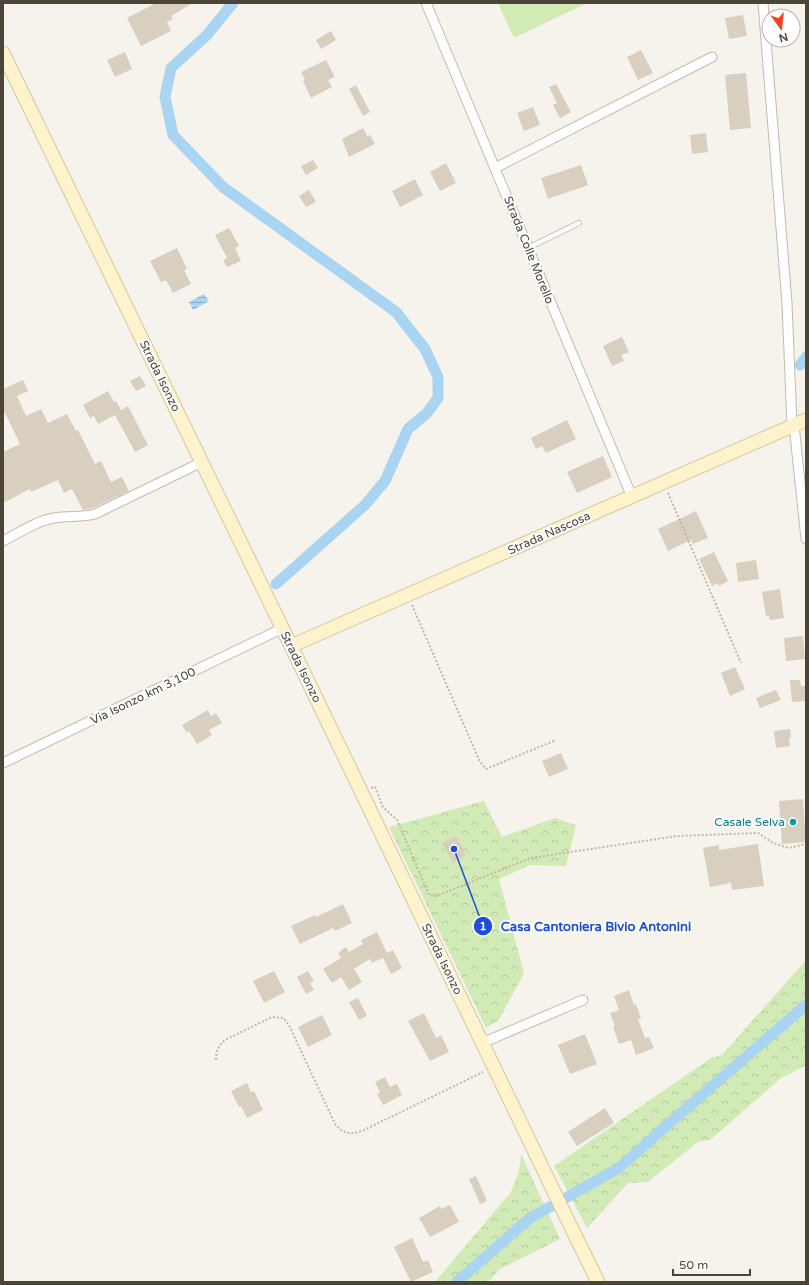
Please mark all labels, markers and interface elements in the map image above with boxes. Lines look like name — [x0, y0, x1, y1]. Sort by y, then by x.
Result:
north arrow — [761, 8, 801, 48]
text: N — [778, 30, 789, 45]
street label: Strada Colle Morello — [501, 194, 557, 306]
street label: Strada Isonzo — [137, 338, 183, 414]
street label: Strada Nascosa — [506, 509, 592, 557]
street label: Strada Isonzo — [278, 629, 324, 705]
street label: Via Isonzo km 3,100 — [88, 664, 198, 728]
place label: Casale Selva — [714, 815, 785, 829]
marker: Casale Selva — [788, 817, 798, 827]
callout: Casa Cantoniera Bivio Antonini — [473, 914, 699, 939]
text: 1 — [479, 919, 487, 933]
text: Casa Cantoniera Bivio Antonini — [501, 919, 691, 935]
street label: Strada Isonzo — [419, 921, 465, 997]
scale bar — [673, 1251, 750, 1277]
text: 50 m — [679, 1258, 708, 1272]

